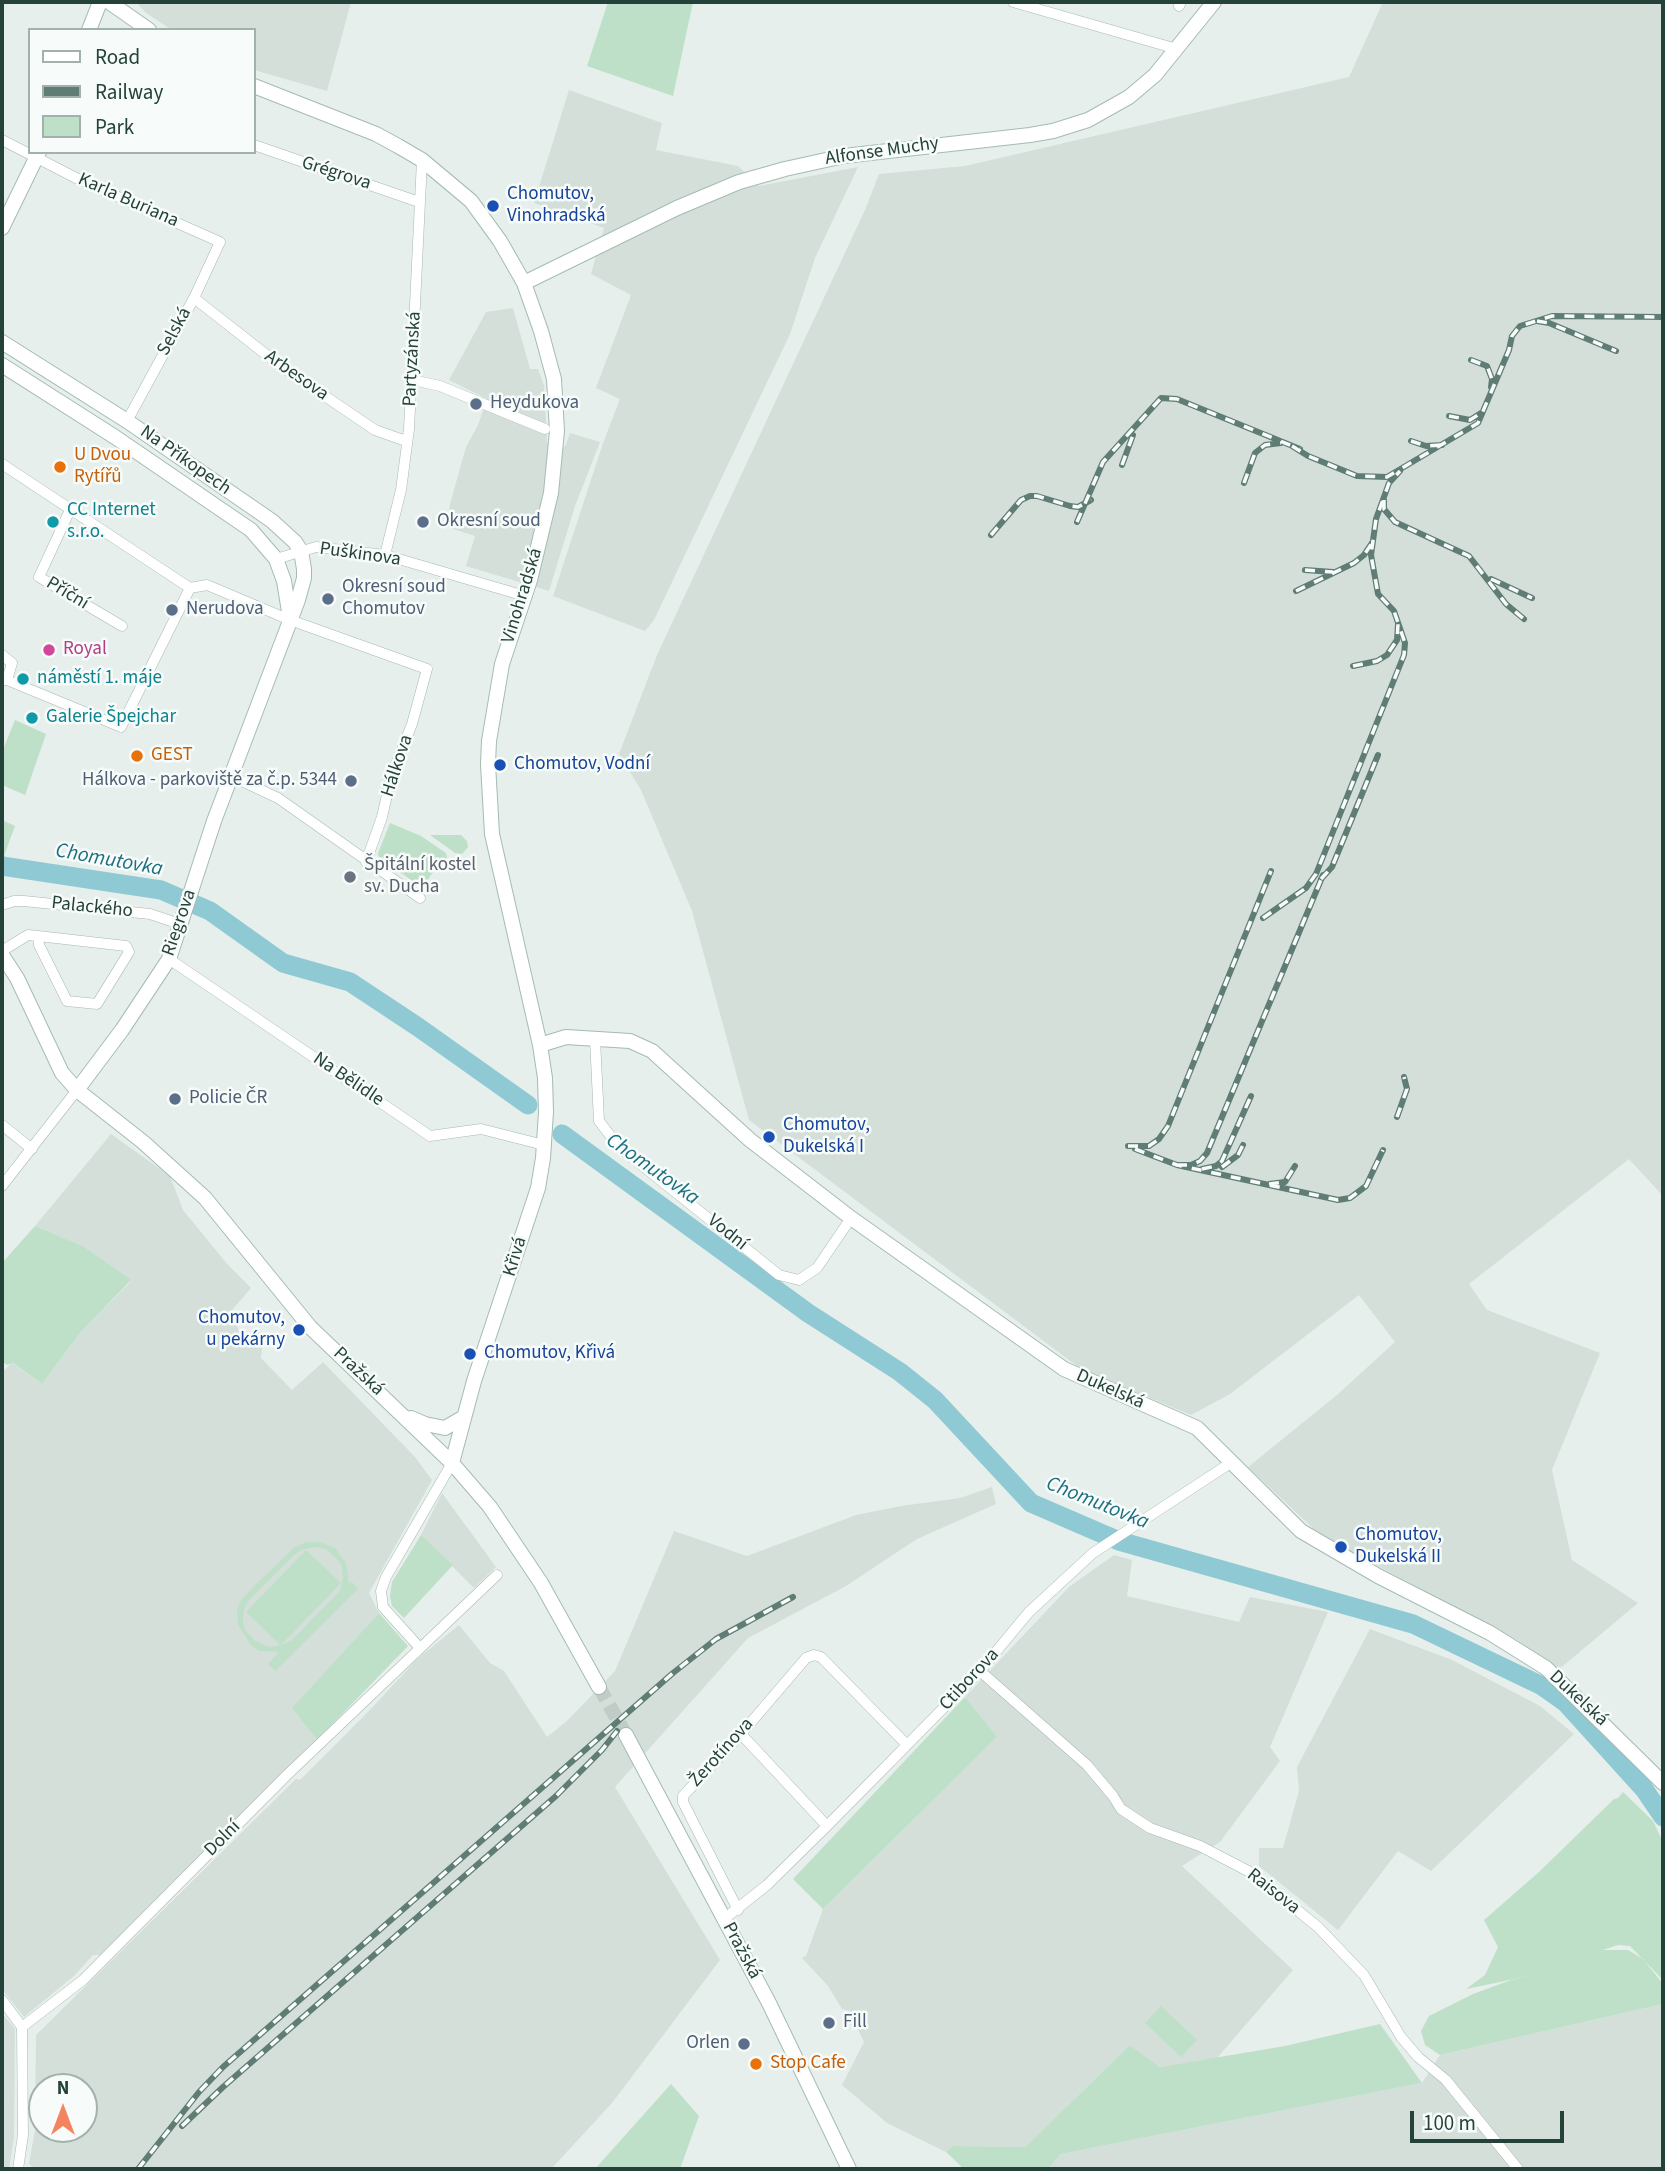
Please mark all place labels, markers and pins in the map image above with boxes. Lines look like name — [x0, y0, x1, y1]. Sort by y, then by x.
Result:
place label: Chomutov, Vinohradská — [507, 184, 606, 228]
marker: Chomutov, Vinohradská — [485, 198, 501, 214]
place label: Heydukova — [490, 393, 579, 415]
marker: Heydukova — [468, 396, 484, 412]
place label: U Dvou Rytířů — [74, 445, 131, 489]
marker: U Dvou Rytířů — [52, 459, 68, 475]
place label: CC Internet s.r.o. — [67, 500, 156, 544]
place label: Okresní soud — [437, 511, 541, 533]
marker: CC Internet s.r.o. — [45, 514, 61, 530]
marker: Okresní soud — [415, 514, 431, 530]
place label: Okresní soud Chomutov — [342, 577, 446, 621]
marker: Okresní soud Chomutov — [320, 591, 336, 607]
place label: Nerudova — [186, 599, 263, 621]
marker: Nerudova — [164, 602, 180, 618]
place label: Royal — [63, 639, 107, 661]
marker: Royal — [41, 642, 57, 658]
place label: náměstí 1. máje — [37, 668, 162, 690]
marker: náměstí 1. máje — [15, 671, 31, 687]
place label: Galerie Špejchar — [46, 707, 176, 729]
marker: Galerie Špejchar — [24, 710, 40, 726]
place label: GEST — [151, 745, 193, 767]
marker: GEST — [129, 748, 145, 764]
place label: Chomutov, Vodní — [514, 754, 650, 776]
marker: Chomutov, Vodní — [492, 757, 508, 773]
place label: Hálkova - parkoviště za č.p. 5344 — [82, 770, 337, 792]
marker: Hálkova - parkoviště za č.p. 5344 — [343, 773, 359, 789]
place label: Špitální kostel sv. Ducha — [364, 855, 476, 899]
marker: Špitální kostel sv. Ducha — [342, 869, 358, 885]
place label: Policie ČR — [189, 1088, 267, 1110]
marker: Policie ČR — [167, 1091, 183, 1107]
place label: Chomutov, Dukelská I — [783, 1115, 870, 1159]
marker: Chomutov, Dukelská I — [761, 1129, 777, 1145]
place label: Chomutov, u pekárny — [198, 1308, 285, 1352]
marker: Chomutov, u pekárny — [291, 1322, 307, 1338]
place label: Chomutov, Křivá — [484, 1343, 615, 1365]
marker: Chomutov, Křivá — [462, 1346, 478, 1362]
place label: Chomutov, Dukelská II — [1355, 1525, 1442, 1569]
marker: Chomutov, Dukelská II — [1333, 1539, 1349, 1555]
place label: Fill — [843, 2012, 867, 2034]
marker: Fill — [821, 2015, 837, 2031]
place label: Orlen — [686, 2033, 730, 2055]
marker: Orlen — [736, 2036, 752, 2052]
place label: Stop Cafe — [770, 2053, 846, 2075]
marker: Stop Cafe — [748, 2056, 764, 2072]

